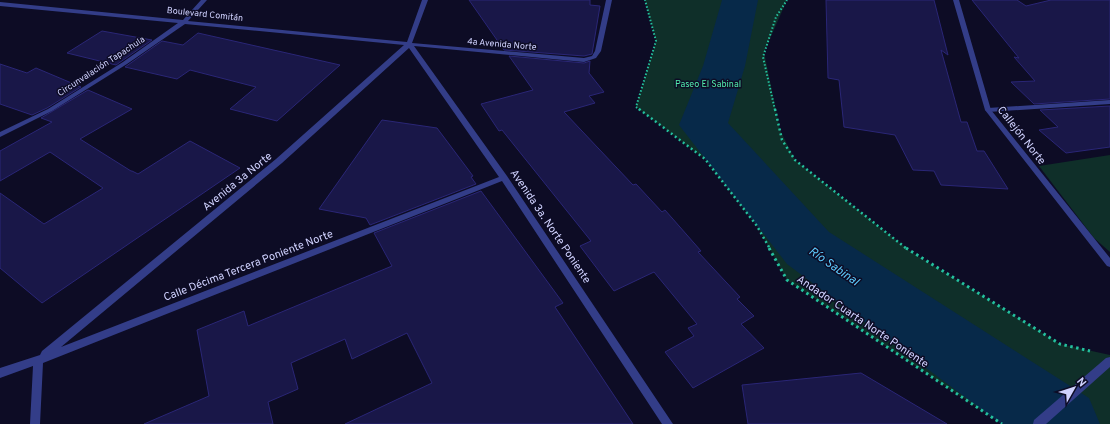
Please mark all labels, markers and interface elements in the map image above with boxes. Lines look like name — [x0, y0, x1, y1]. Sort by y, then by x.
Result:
street label: Boulevard Comitán — [166, 5, 244, 24]
street label: Circunvalación Tapachula — [55, 34, 147, 99]
street label: 4a Avenida Norte — [467, 36, 537, 53]
park label: Paseo El Sabinal — [675, 79, 741, 90]
street label: Callejón Norte — [994, 103, 1049, 168]
street label: Avenida 3a Norte — [200, 149, 275, 214]
street label: Avenida 3a. Norte Poniente — [507, 167, 594, 286]
street label: Calle Décima Tercera Poniente Norte — [162, 227, 335, 305]
water label: Río Sabinal — [805, 244, 863, 291]
street label: Andador Cuarta Norte Poniente — [794, 272, 931, 371]
north arrow — [1054, 368, 1094, 408]
text: N — [1073, 375, 1089, 390]

